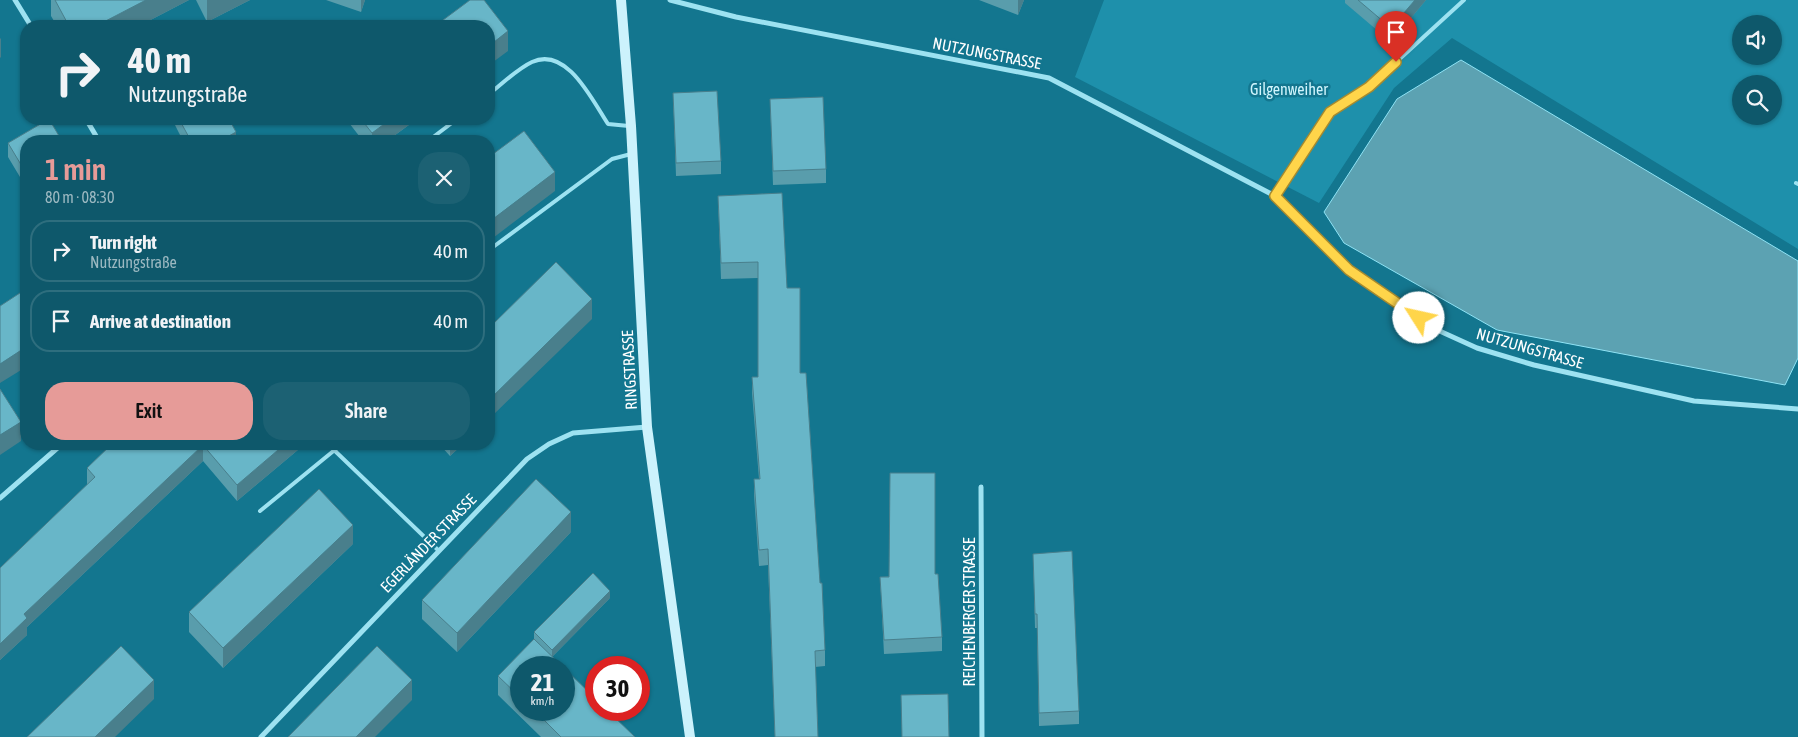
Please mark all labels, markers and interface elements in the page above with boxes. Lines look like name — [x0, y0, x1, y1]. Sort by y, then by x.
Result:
pin — [1375, 11, 1417, 62]
map controls — [1732, 15, 1782, 125]
button: sound — [1732, 15, 1782, 65]
icon: arrive — [1382, 18, 1410, 46]
street label: NUTZUNGSTRASSE — [931, 34, 1043, 72]
icon: right — [45, 40, 110, 105]
text: 40 m — [128, 40, 191, 80]
button: search — [1732, 75, 1782, 125]
park label: Gilgenweiher — [1250, 80, 1328, 99]
text: Nutzungstraße — [128, 81, 247, 107]
text: 1 min — [45, 152, 106, 186]
button: close — [418, 152, 470, 204]
text: 80 m · 08:30 — [45, 188, 115, 206]
text: Turn right — [90, 231, 157, 253]
icon: right — [47, 237, 75, 265]
text: 40 m — [434, 240, 468, 262]
text: Nutzungstraße — [90, 253, 177, 271]
position arrow — [1392, 291, 1444, 343]
icon: arrive — [47, 307, 75, 335]
text: Arrive at destination — [90, 310, 231, 332]
text: 40 m — [434, 310, 468, 332]
street label: NUTZUNGSTRASSE — [1474, 324, 1586, 372]
street label: RINGSTRASSE — [618, 329, 640, 410]
button: Exit — [45, 382, 253, 440]
button: Share — [263, 382, 470, 440]
street label: EGERLÄNDER STRASSE — [377, 490, 480, 596]
street label: REICHENBERGER STRASSE — [960, 537, 978, 687]
speed limit sign: 30 — [585, 656, 650, 721]
text: 21 — [531, 668, 554, 696]
text: km/h — [531, 694, 554, 708]

